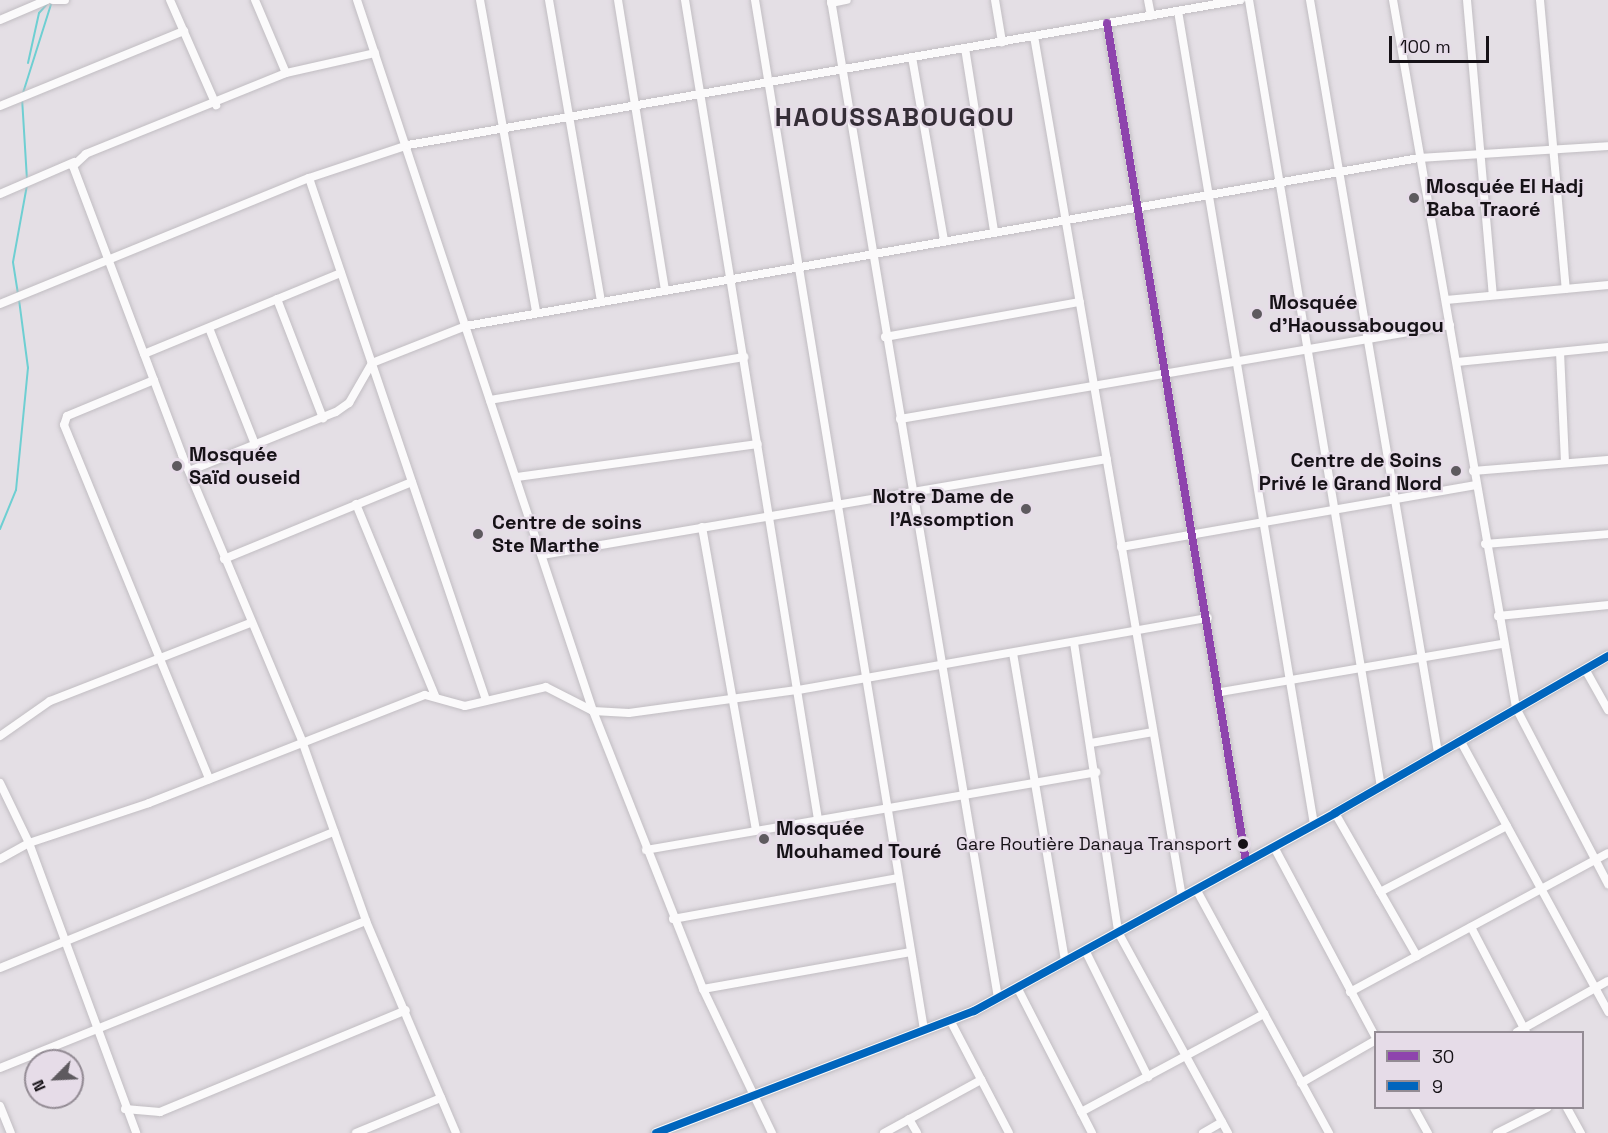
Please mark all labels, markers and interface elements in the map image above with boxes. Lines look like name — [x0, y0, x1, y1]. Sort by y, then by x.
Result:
scale bar — [1392, 24, 1492, 62]
text: 100 m — [1400, 35, 1451, 58]
district label: HAOUSSABOUGOU — [775, 102, 1015, 134]
place label: Mosquée El Hadj Baba Traoré — [1426, 174, 1584, 221]
marker: Mosquée El Hadj Baba Traoré — [1407, 191, 1421, 205]
place label: Mosquée d'Haoussabougou — [1269, 290, 1444, 337]
marker: Mosquée d'Haoussabougou — [1250, 307, 1264, 321]
place label: Mosquée Saïd ouseid — [189, 442, 300, 489]
place label: Centre de Soins Privé le Grand Nord — [1259, 448, 1442, 495]
marker: Mosquée Saïd ouseid — [170, 459, 184, 473]
marker: Centre de Soins Privé le Grand Nord — [1447, 462, 1465, 480]
place label: Notre Dame de l'Assomption — [873, 485, 1014, 532]
marker: Notre Dame de l'Assomption — [1019, 502, 1033, 516]
place label: Centre de soins Ste Marthe — [492, 510, 642, 557]
marker: Centre de soins Ste Marthe — [469, 525, 487, 543]
place label: Mosquée Mouhamed Touré — [776, 816, 942, 863]
marker: Mosquée Mouhamed Touré — [757, 832, 771, 846]
place label: Gare Routière Danaya Transport — [956, 833, 1232, 855]
marker: Gare Routière Danaya Transport — [1237, 838, 1249, 850]
legend — [1374, 1031, 1584, 1109]
text: 30 — [1432, 1045, 1454, 1068]
north arrow — [24, 1049, 84, 1109]
text: 9 — [1432, 1075, 1443, 1098]
text: N — [27, 1077, 51, 1095]

